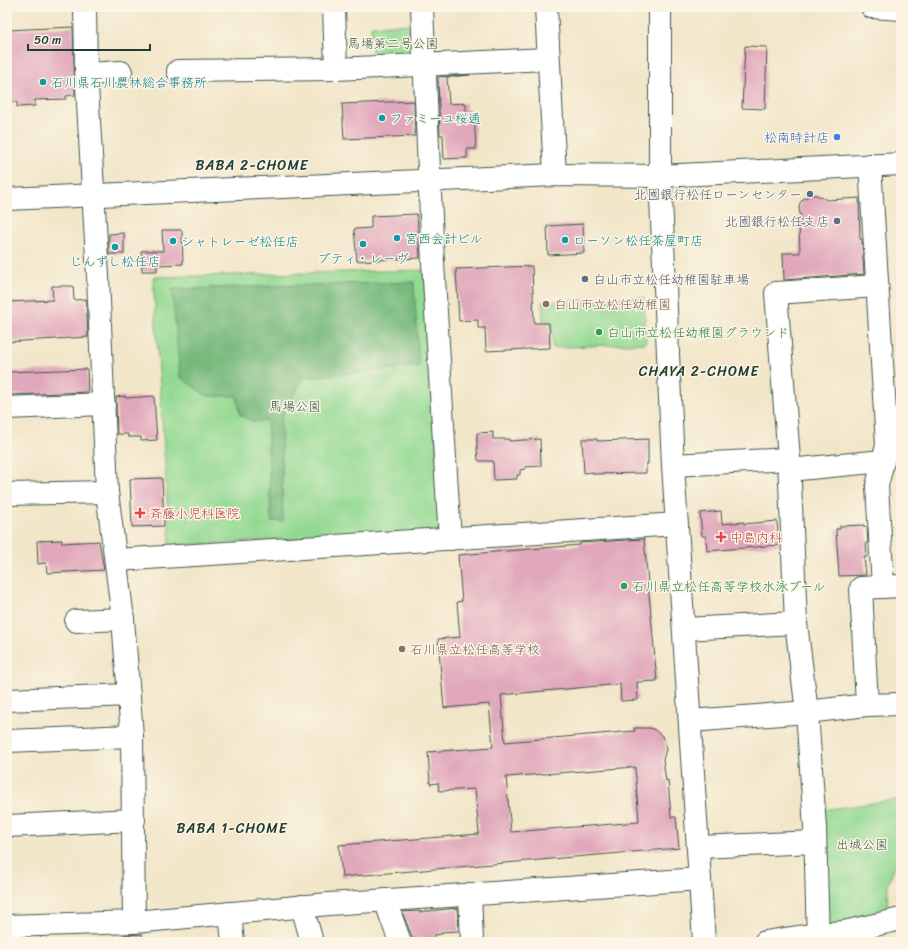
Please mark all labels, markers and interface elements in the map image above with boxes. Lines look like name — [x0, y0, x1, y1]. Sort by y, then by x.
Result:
scale bar — [28, 26, 150, 52]
text: 50 m — [34, 29, 61, 51]
park label: 馬場第二号公園 — [347, 32, 439, 55]
place label: 石川県石川農林総合事務所 — [51, 71, 207, 94]
marker: 石川県石川農林総合事務所 — [38, 77, 48, 87]
place label: ファミーユ桜通 — [390, 107, 481, 130]
marker: ファミーユ桜通 — [377, 113, 387, 123]
place label: 松南時計店 — [764, 126, 829, 149]
marker: 松南時計店 — [832, 132, 842, 142]
district label: BABA 2-CHOME — [195, 153, 309, 178]
place label: 北國銀行松任ローンセンター — [634, 183, 802, 206]
marker: 北國銀行松任ローンセンター — [805, 189, 815, 199]
place label: 北國銀行松任支店 — [725, 210, 829, 233]
marker: 北國銀行松任支店 — [832, 216, 842, 226]
place label: 宮西会計ビル — [405, 227, 483, 250]
place label: ローソン松任茶屋町店 — [573, 229, 703, 252]
place label: シャトレーゼ松任店 — [181, 230, 299, 253]
marker: 宮西会計ビル — [392, 233, 402, 243]
marker: ローソン松任茶屋町店 — [560, 235, 570, 245]
marker: シャトレーゼ松任店 — [168, 236, 178, 246]
marker: プティ・レーヴ — [358, 239, 368, 249]
marker: じんずし松任店 — [110, 242, 120, 252]
place label: プティ・レーヴ — [317, 247, 409, 270]
place label: じんずし松任店 — [70, 250, 160, 273]
place label: 白山市立松任幼稚園駐車場 — [593, 268, 749, 291]
marker: 白山市立松任幼稚園駐車場 — [580, 274, 590, 284]
place label: 白山市立松任幼稚園 — [554, 293, 671, 316]
marker: 白山市立松任幼稚園 — [541, 299, 551, 309]
place label: 白山市立松任幼稚園グラウンド — [607, 321, 789, 344]
marker: 白山市立松任幼稚園グラウンド — [594, 327, 604, 337]
district label: CHAYA 2-CHOME — [639, 359, 759, 384]
park label: 馬場公園 — [269, 395, 321, 418]
place label: 斉藤小児科医院 — [149, 502, 240, 525]
marker: 斉藤小児科医院 — [134, 507, 146, 519]
place label: 中島内科 — [730, 526, 782, 549]
marker: 中島内科 — [715, 531, 727, 543]
place label: 石川県立松任高等学校水泳プール — [632, 575, 825, 598]
marker: 石川県立松任高等学校水泳プール — [619, 581, 629, 591]
place label: 石川県立松任高等学校 — [410, 638, 540, 661]
marker: 石川県立松任高等学校 — [397, 644, 407, 654]
district label: BABA 1-CHOME — [176, 816, 288, 841]
park label: 出城公園 — [836, 833, 888, 856]

